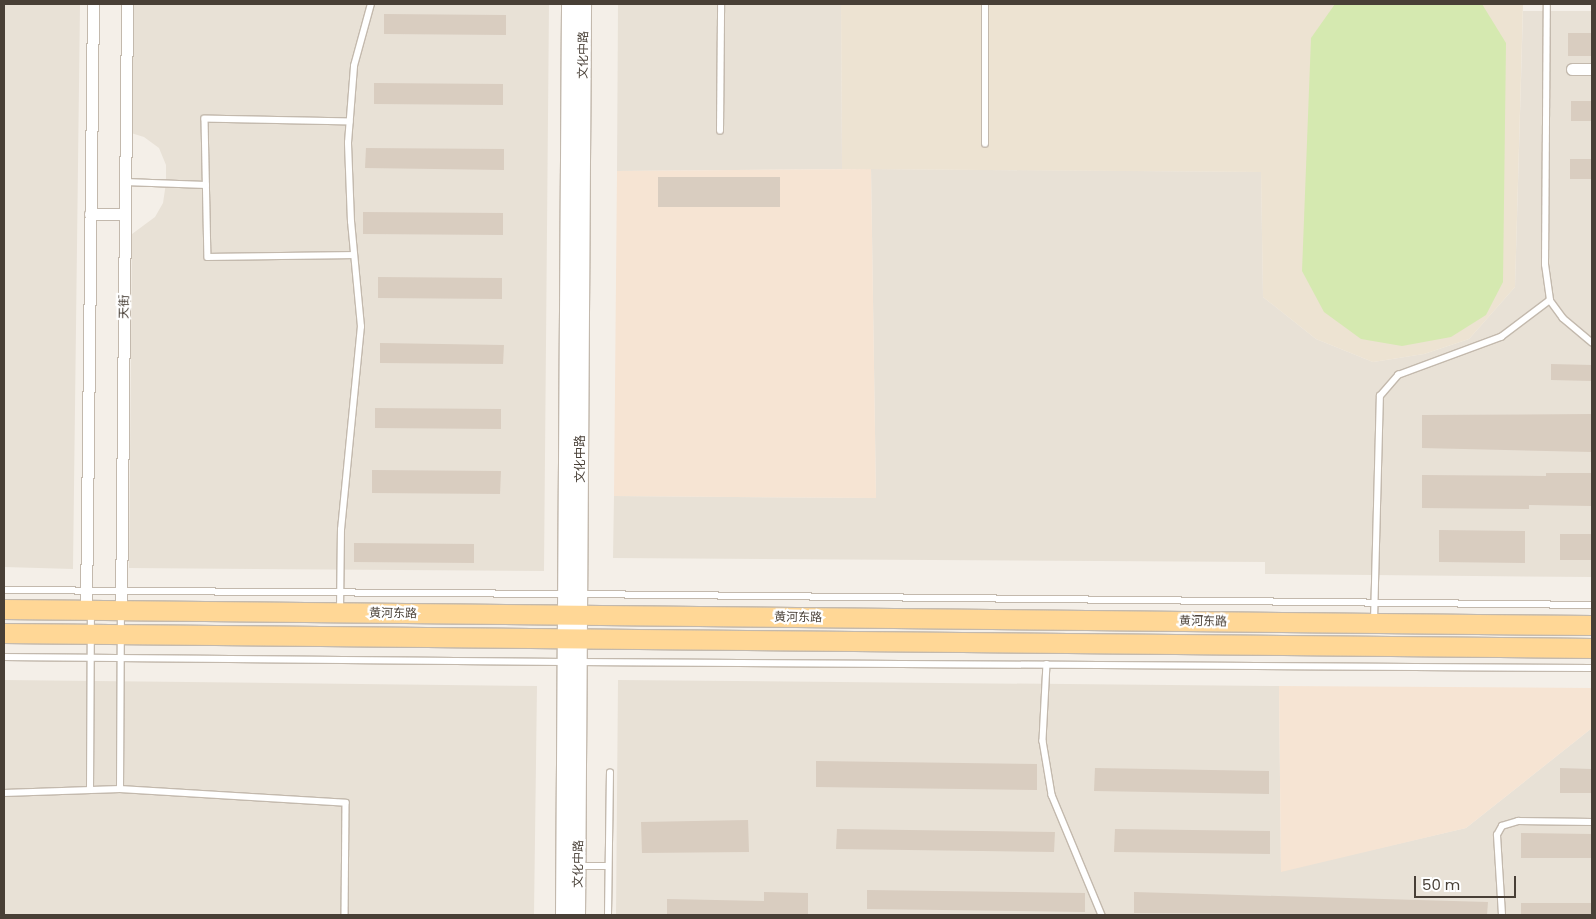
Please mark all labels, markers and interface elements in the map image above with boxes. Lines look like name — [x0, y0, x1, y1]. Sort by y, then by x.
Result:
street label: 文化中路 — [575, 31, 591, 79]
street label: 天街 — [117, 295, 131, 319]
street label: 文化中路 — [573, 435, 587, 483]
street label: 黄河东路 — [369, 605, 417, 621]
street label: 黄河东路 — [774, 609, 822, 625]
street label: 黄河东路 — [1179, 613, 1227, 629]
street label: 文化中路 — [570, 840, 586, 888]
scale bar — [1416, 866, 1518, 898]
text: 50 m — [1422, 874, 1460, 895]

